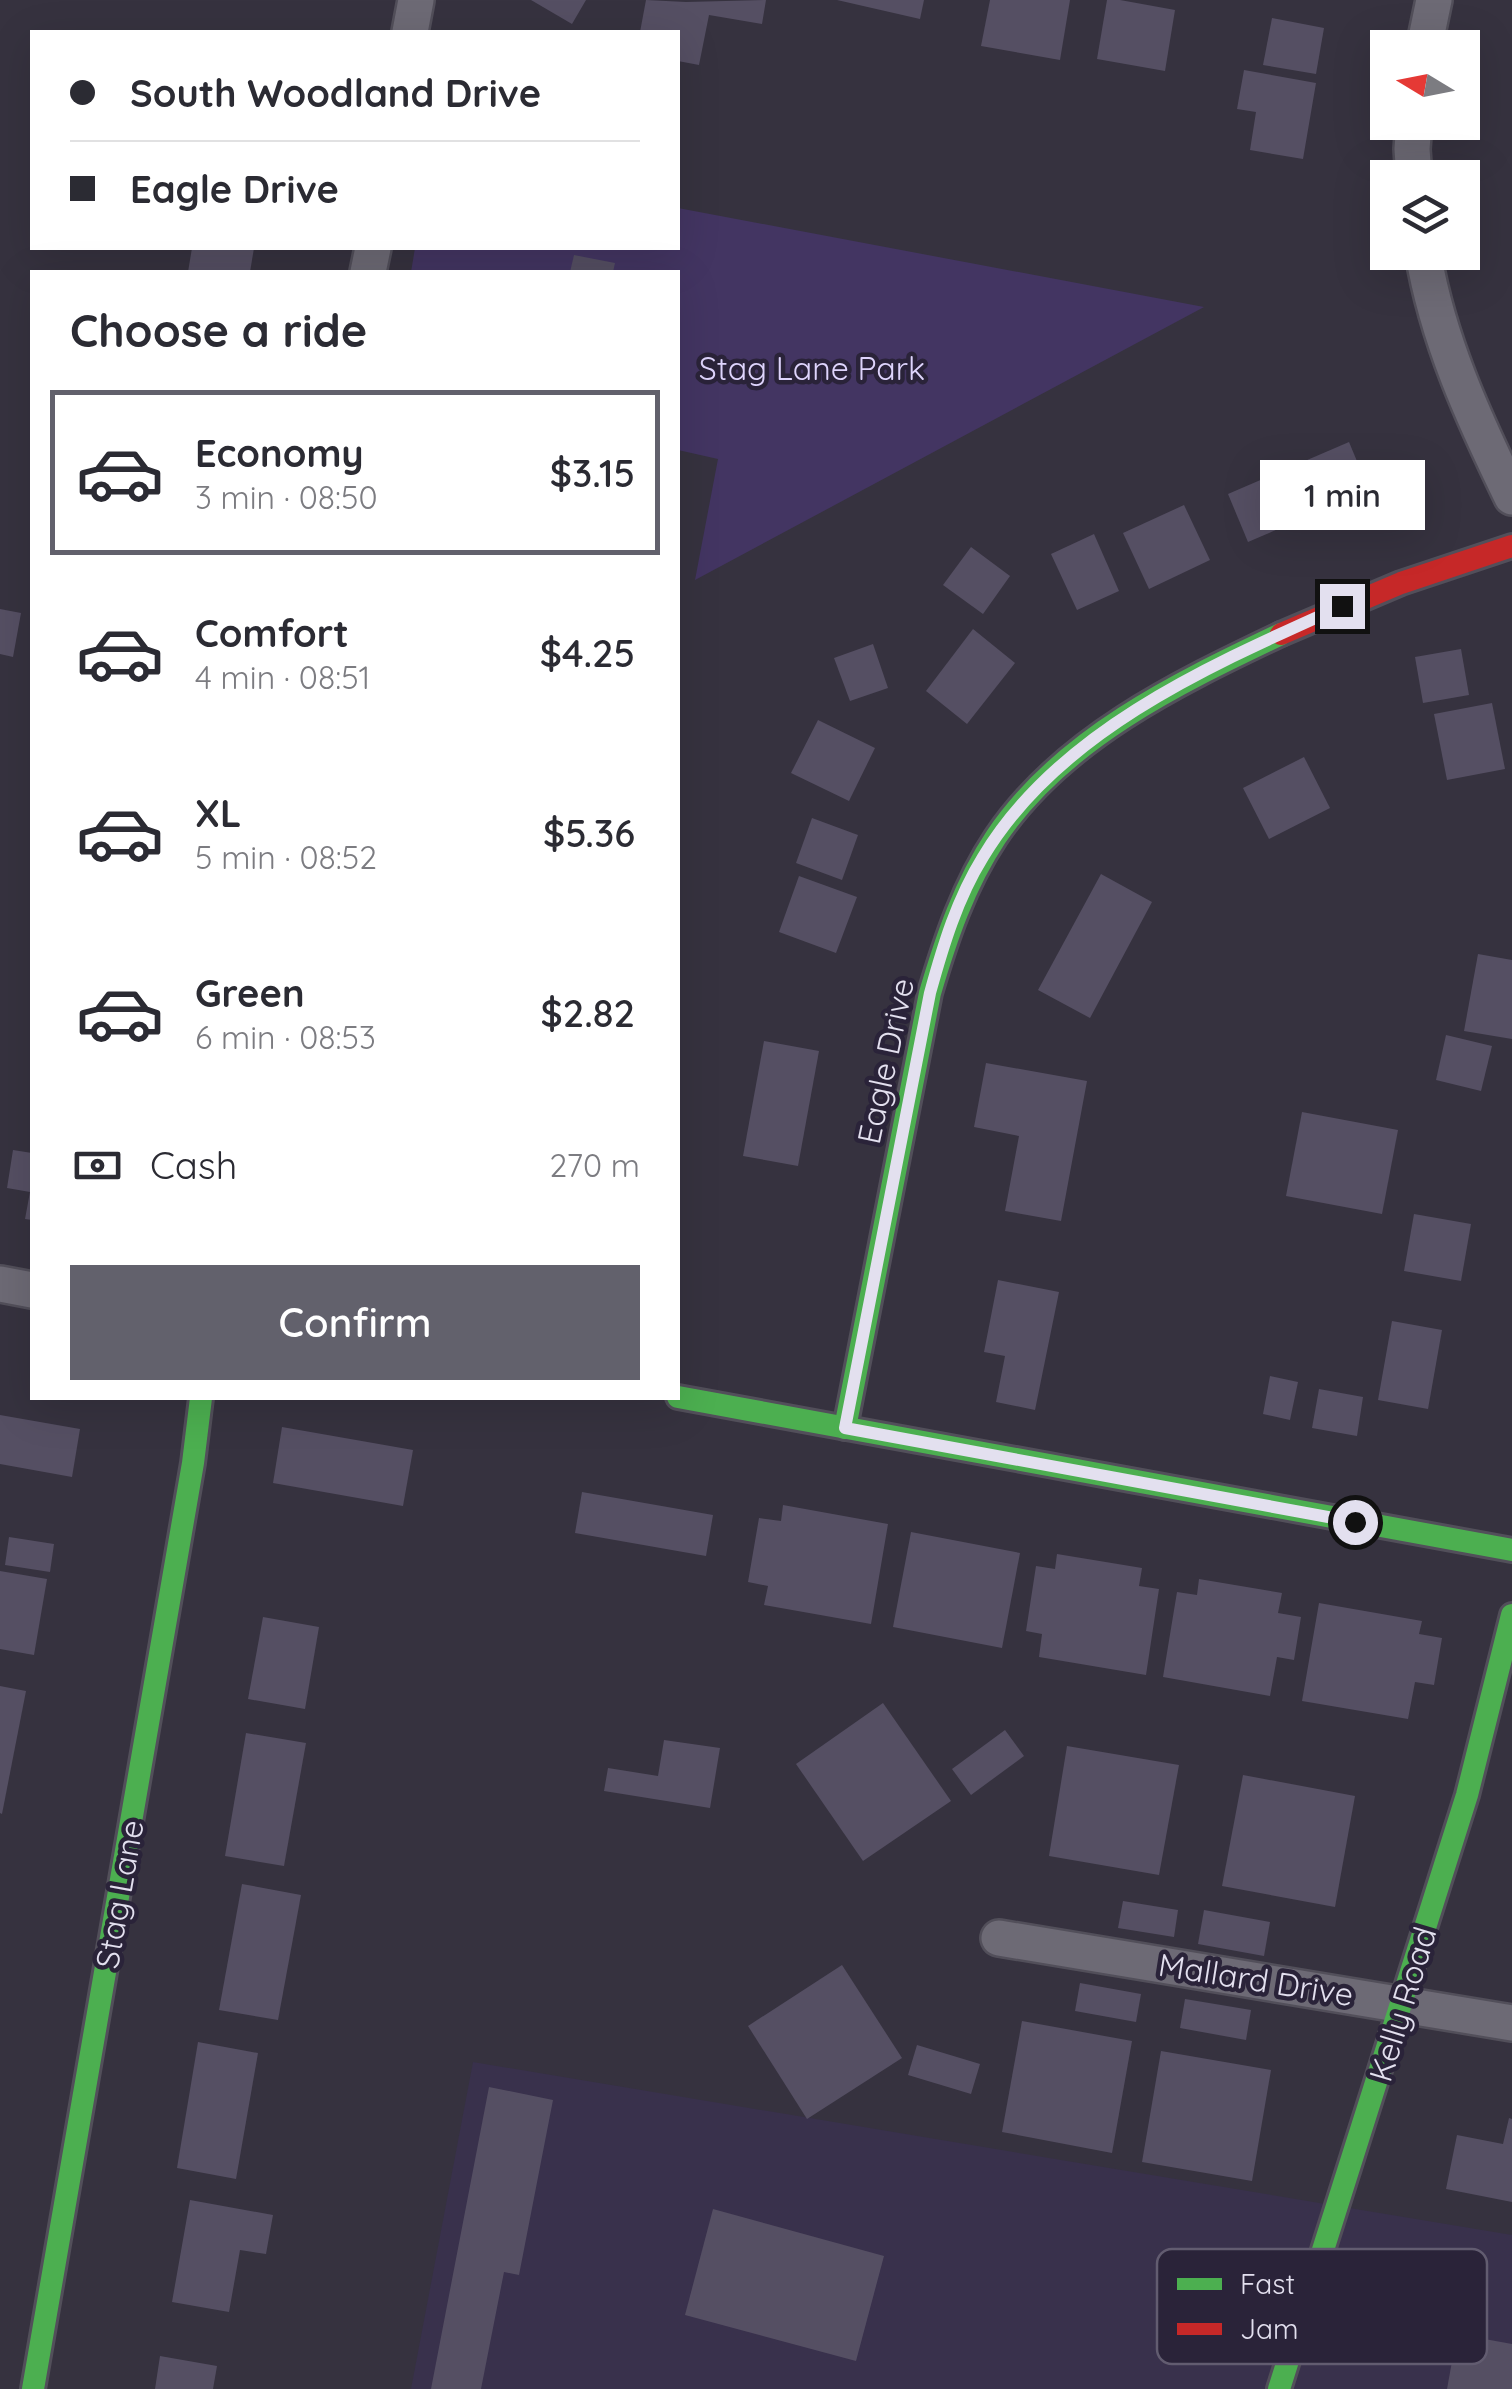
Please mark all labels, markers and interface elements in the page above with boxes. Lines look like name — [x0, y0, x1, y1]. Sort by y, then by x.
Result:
north arrow — [1370, 30, 1480, 140]
map controls — [1370, 30, 1480, 270]
text: South Woodland Drive — [130, 69, 541, 117]
button: layers — [1370, 160, 1480, 270]
text: Eagle Drive — [130, 165, 339, 213]
text: Choose a ride — [70, 302, 367, 358]
park label: Stag Lane Park — [699, 348, 925, 388]
icon: car — [75, 428, 165, 518]
text: Economy — [195, 429, 364, 477]
text: $3.15 — [550, 449, 635, 497]
callout: 1 min — [1260, 461, 1424, 531]
text: 1 min — [1304, 475, 1381, 515]
text: 3 min · 08:50 — [195, 477, 378, 517]
route end — [1320, 584, 1365, 629]
icon: car — [75, 608, 165, 698]
text: Comfort — [195, 609, 349, 657]
text: $4.25 — [540, 629, 635, 677]
text: 4 min · 08:51 — [195, 657, 370, 697]
icon: car — [75, 788, 165, 878]
text: XL — [195, 789, 241, 837]
text: $5.36 — [543, 809, 635, 857]
text: 5 min · 08:52 — [195, 837, 377, 877]
icon: car — [75, 968, 165, 1058]
text: Green — [195, 969, 305, 1017]
street label: Eagle Drive — [848, 974, 922, 1148]
text: $2.82 — [541, 989, 635, 1037]
text: 6 min · 08:53 — [195, 1017, 376, 1057]
icon: cash — [70, 1138, 125, 1193]
text: Cash — [150, 1141, 237, 1189]
text: 270 m — [549, 1145, 640, 1185]
button: Confirm — [70, 1265, 640, 1380]
route start — [1333, 1500, 1378, 1545]
street label: Stag Lane — [86, 1817, 152, 1971]
street label: Kelly Road — [1360, 1922, 1444, 2086]
street label: Mallard Drive — [1156, 1944, 1356, 2014]
legend — [1157, 2249, 1487, 2364]
text: Fast — [1240, 2266, 1295, 2301]
text: Jam — [1240, 2311, 1299, 2346]

